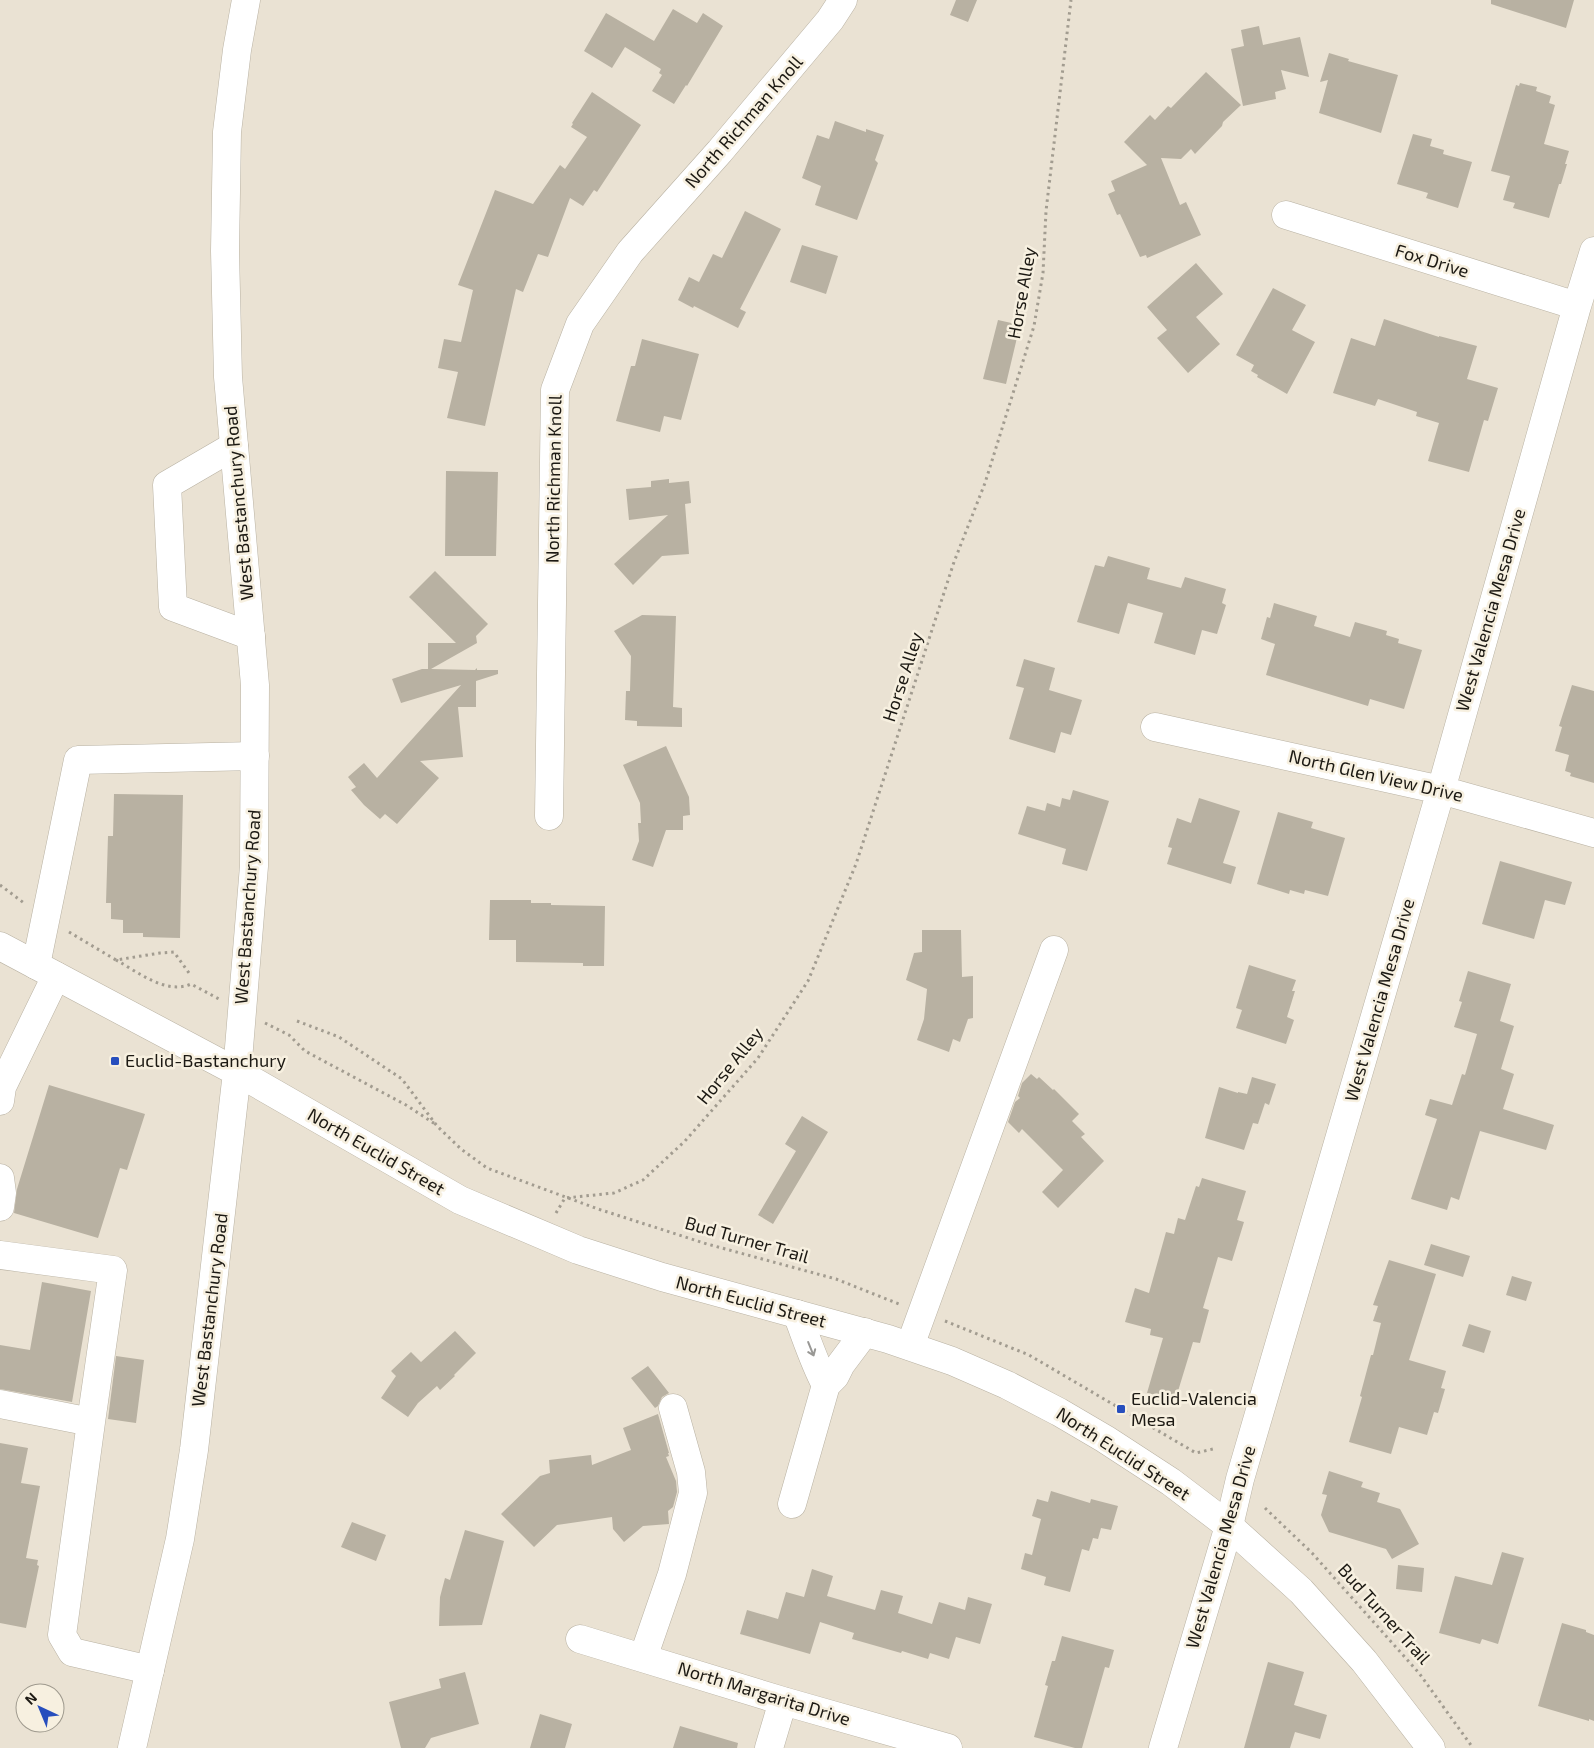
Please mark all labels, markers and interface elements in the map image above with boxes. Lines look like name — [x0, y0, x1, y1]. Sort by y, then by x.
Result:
street label: North Richman Knoll — [680, 50, 807, 192]
street label: Fox Drive — [1393, 238, 1472, 282]
street label: Horse Alley — [1002, 245, 1040, 340]
street label: North Richman Knoll — [541, 394, 565, 563]
street label: West Bastanchury Road — [219, 405, 257, 601]
street label: West Valencia Mesa Drive — [1450, 506, 1530, 714]
street label: Horse Alley — [877, 629, 927, 724]
street label: North Glen View Drive — [1287, 744, 1465, 806]
street label: West Bastanchury Road — [229, 809, 265, 1005]
street label: West Valencia Mesa Drive — [1339, 896, 1419, 1104]
street label: Horse Alley — [691, 1022, 767, 1108]
place label: Euclid-Bastanchury — [125, 1049, 286, 1071]
marker: Euclid-Bastanchury — [109, 1055, 121, 1067]
street label: North Euclid Street — [304, 1103, 449, 1199]
street label: Bud Turner Trail — [683, 1211, 812, 1267]
street label: West Bastanchury Road — [186, 1212, 232, 1408]
street label: North Euclid Street — [674, 1270, 829, 1332]
one-way arrow — [807, 1341, 817, 1356]
place label: Euclid-Valencia Mesa — [1131, 1387, 1257, 1430]
street label: North Euclid Street — [1053, 1402, 1195, 1505]
marker: Euclid-Valencia Mesa — [1115, 1403, 1127, 1415]
street label: West Valencia Mesa Drive — [1180, 1443, 1260, 1651]
street label: Bud Turner Trail — [1334, 1558, 1436, 1669]
street label: North Margarita Drive — [675, 1656, 853, 1730]
north arrow — [15, 1683, 65, 1733]
text: N — [21, 1689, 40, 1708]

